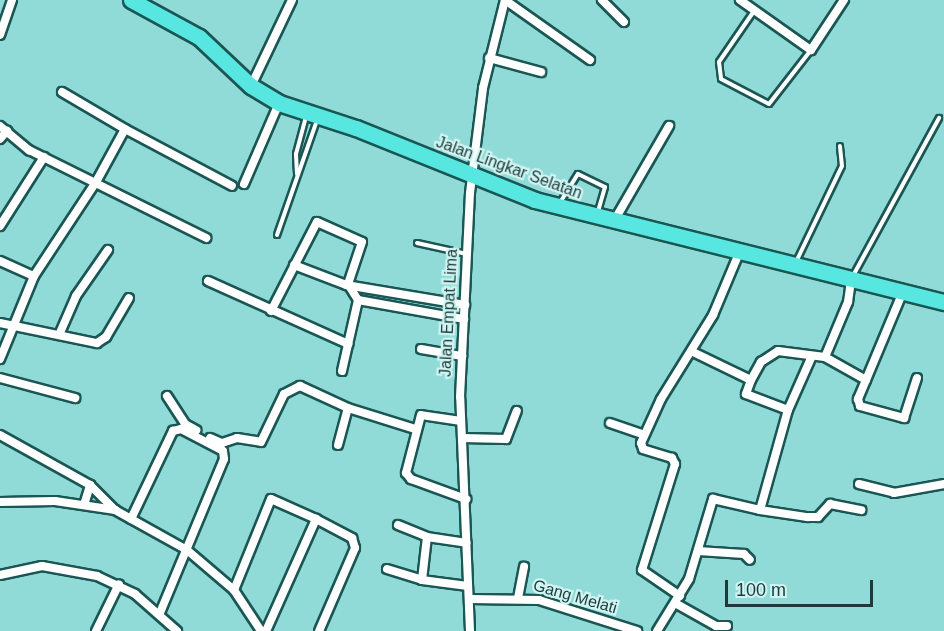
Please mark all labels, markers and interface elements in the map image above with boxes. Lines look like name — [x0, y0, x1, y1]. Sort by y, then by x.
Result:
street label: Jalan Lingkar Selatan — [433, 133, 585, 203]
street label: Jalan Empat Lima — [436, 249, 462, 377]
scale bar — [728, 568, 876, 606]
street label: Gang Melati — [531, 576, 619, 618]
text: 100 m — [736, 580, 786, 600]

